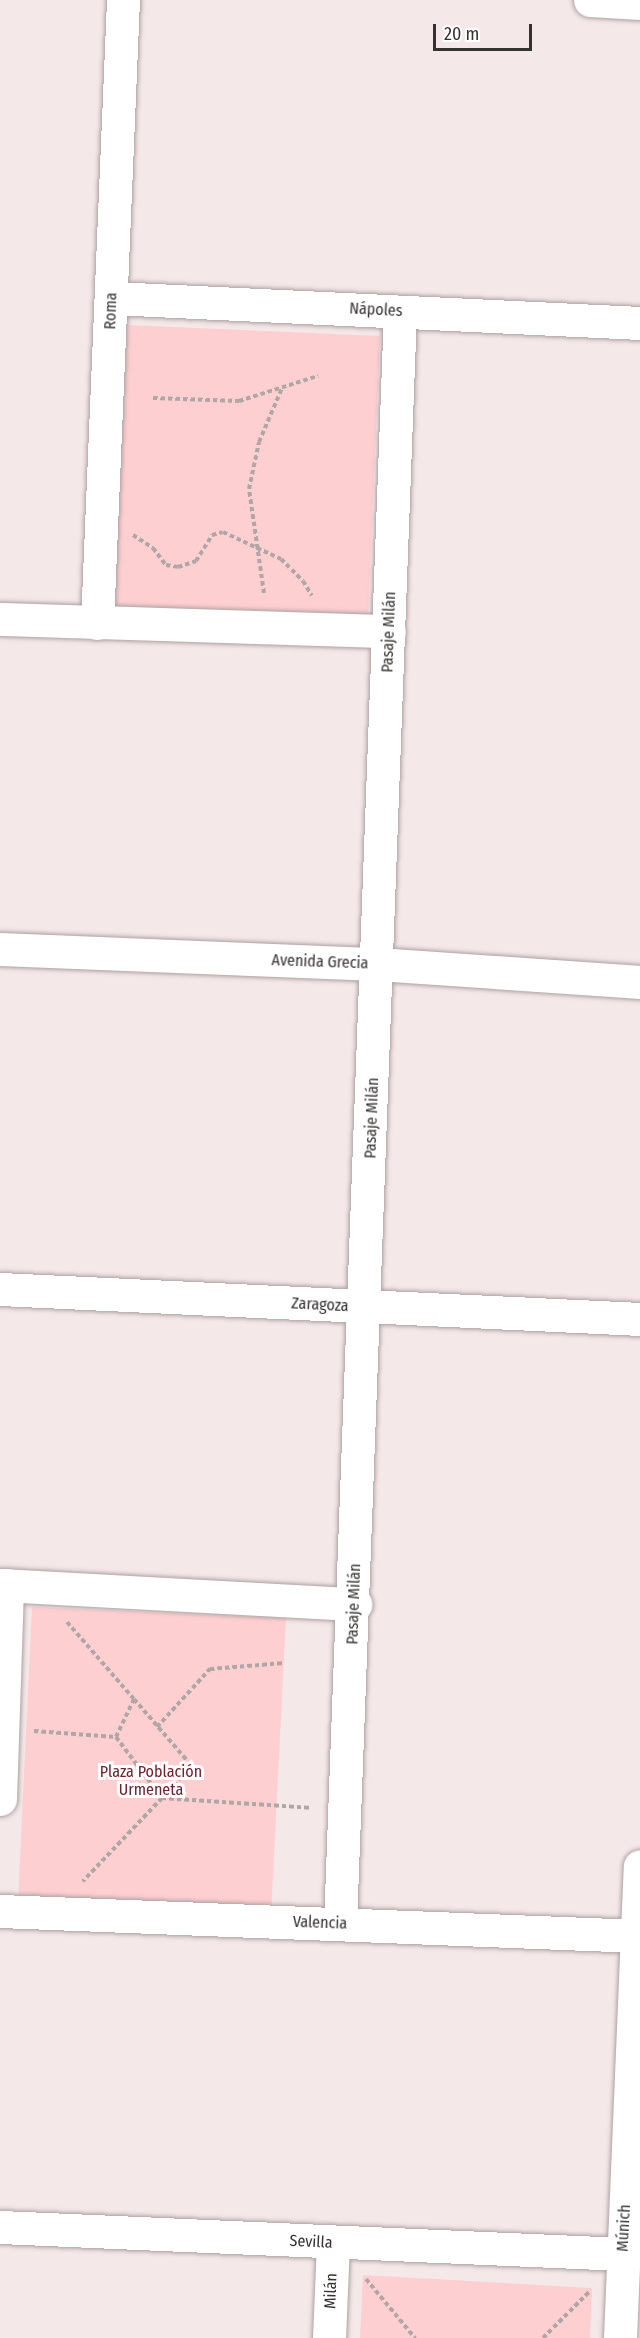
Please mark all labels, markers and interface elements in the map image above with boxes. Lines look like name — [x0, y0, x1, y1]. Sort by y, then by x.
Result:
scale bar — [436, 12, 535, 50]
text: 20 m — [444, 23, 479, 45]
street label: Roma — [101, 292, 121, 330]
street label: Nápoles — [349, 299, 403, 321]
street label: Pasaje Milán — [378, 591, 400, 673]
street label: Avenida Grecia — [271, 951, 369, 973]
street label: Pasaje Milán — [361, 1077, 383, 1159]
street label: Zaragoza — [291, 1294, 349, 1316]
street label: Pasaje Milán — [343, 1563, 365, 1645]
park label: Plaza Población Urmeneta — [100, 1762, 202, 1800]
street label: Valencia — [292, 1912, 348, 1934]
street label: Múnich — [613, 2204, 635, 2252]
street label: Sevilla — [289, 2231, 333, 2253]
street label: Milán — [321, 2273, 341, 2309]

